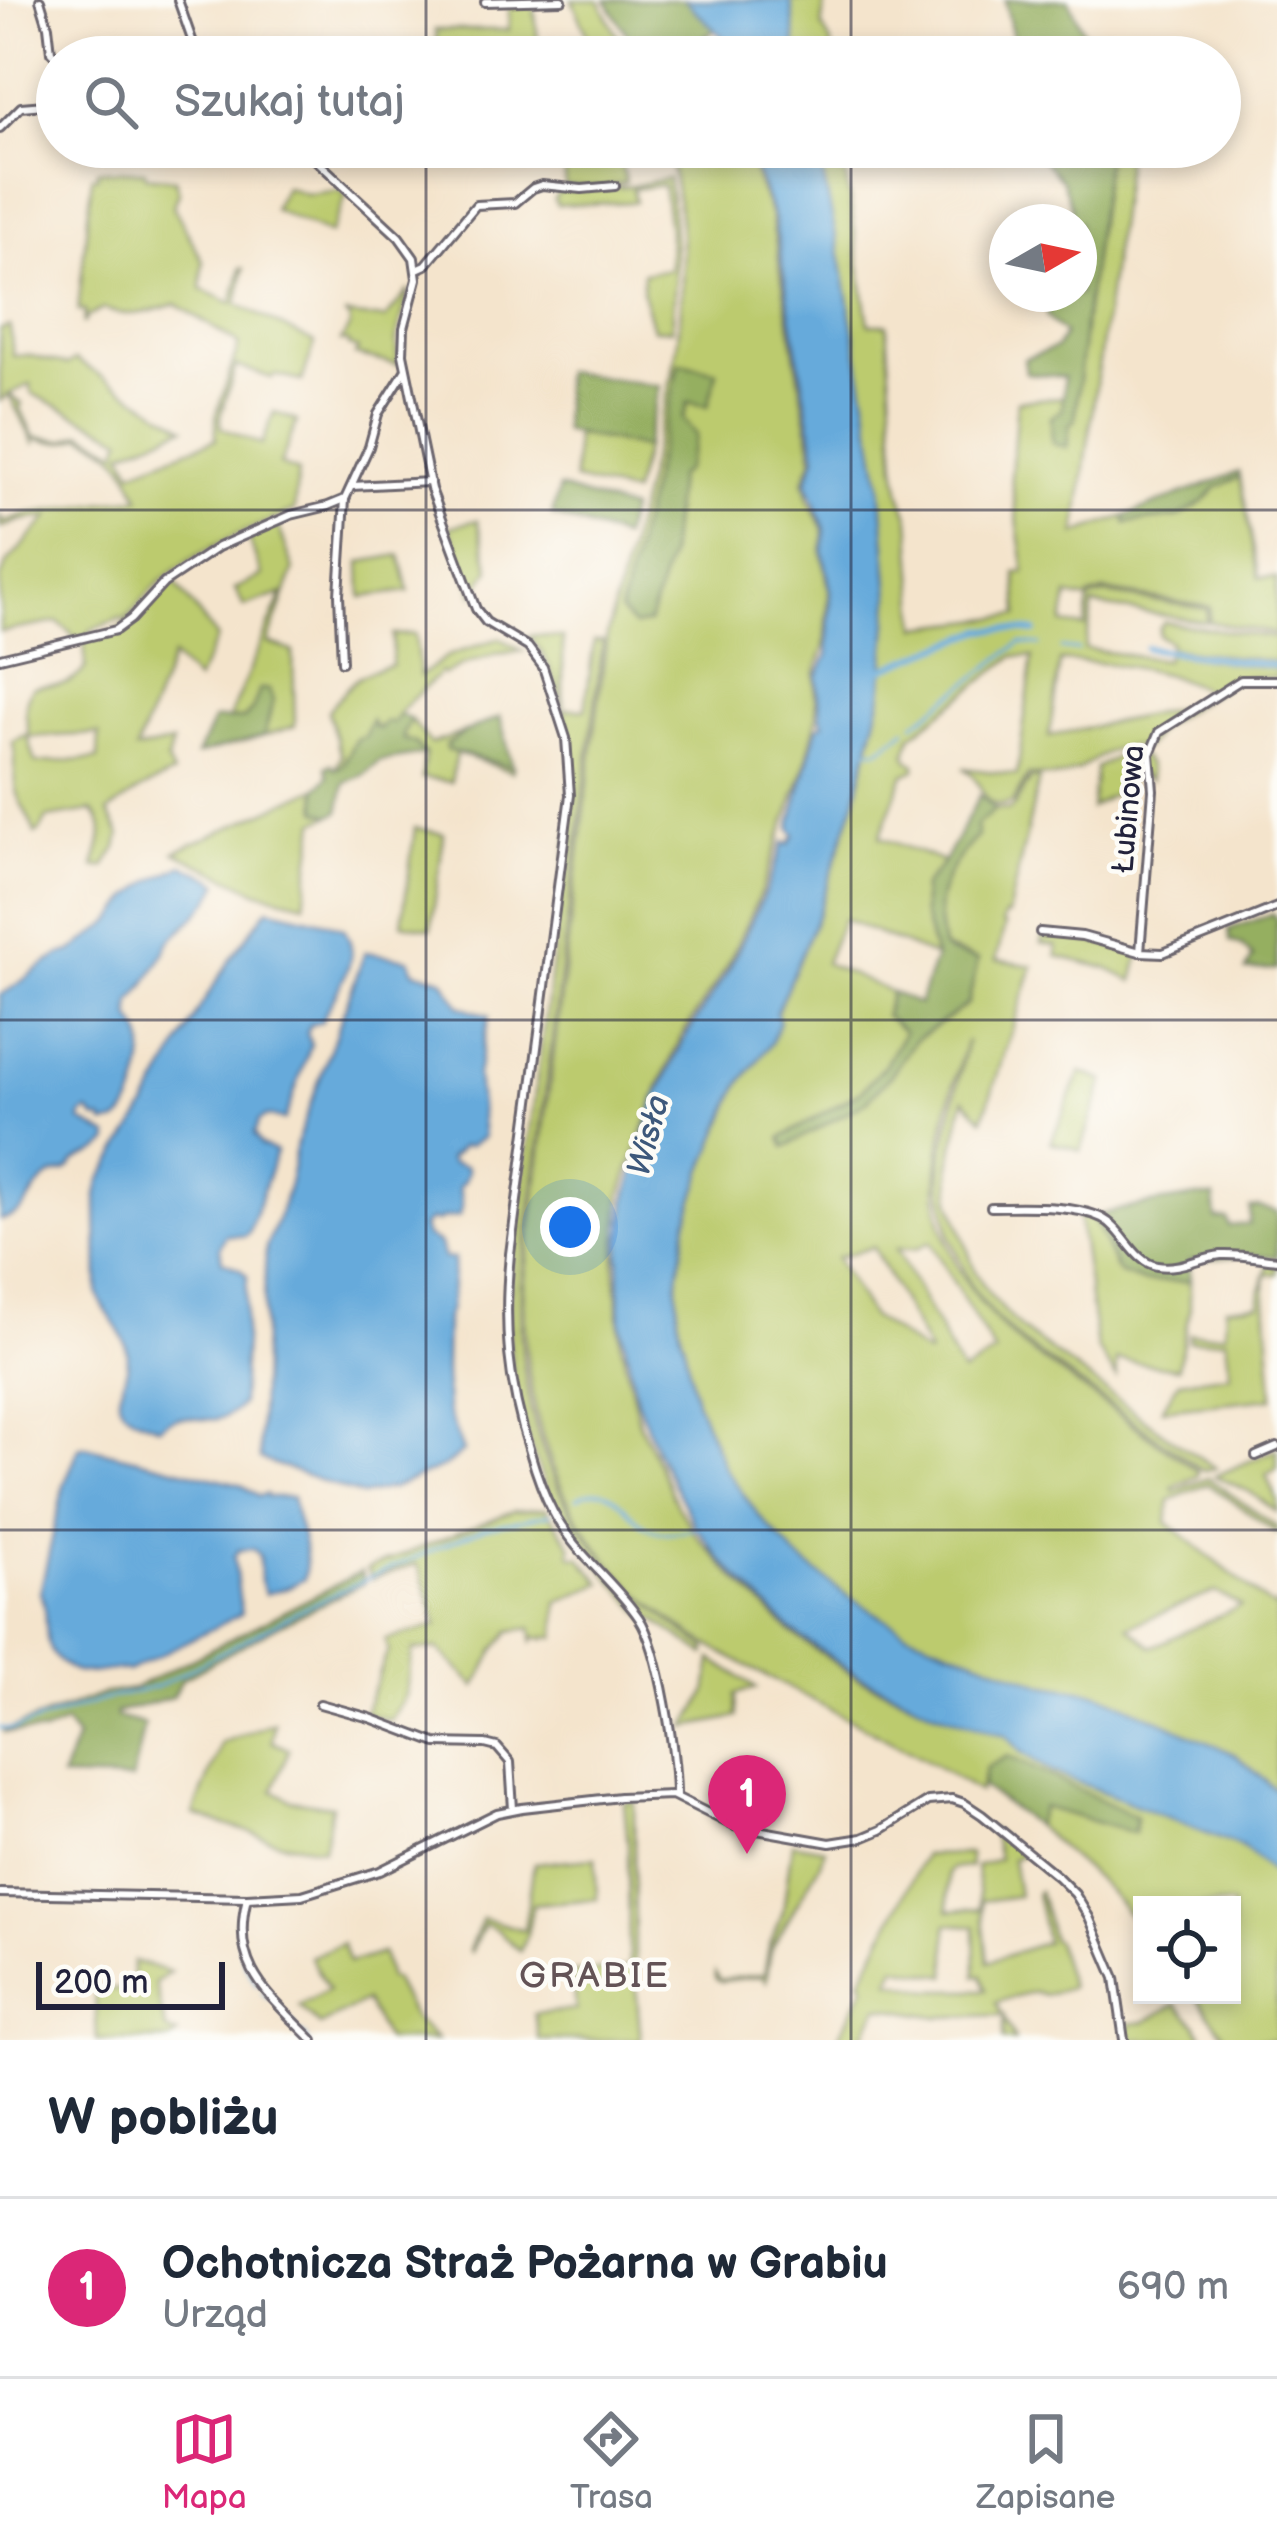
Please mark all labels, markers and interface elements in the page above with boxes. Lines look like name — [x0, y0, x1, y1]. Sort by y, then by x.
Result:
search box — [36, 36, 1241, 168]
icon: search — [78, 69, 144, 135]
text: Szukaj tutaj — [174, 75, 405, 130]
north arrow — [989, 204, 1097, 312]
street label: Łubinowa — [1105, 743, 1153, 875]
water label: Wisła — [619, 1091, 679, 1180]
your location — [540, 1197, 600, 1257]
pin: 1 — [708, 1755, 786, 1854]
map controls — [1133, 1896, 1241, 2004]
button: locate — [1133, 1896, 1241, 2004]
district label: GRABIE — [519, 1955, 671, 1998]
scale bar — [36, 1956, 225, 2009]
text: 200 m — [54, 1963, 148, 2003]
text: W pobliżu — [48, 2088, 279, 2149]
text: Ochotnicza Straż Pożarna w Grabiu — [162, 2237, 888, 2292]
text: 1 — [79, 2264, 95, 2311]
text: 690 m — [1117, 2264, 1229, 2311]
text: Urząd — [162, 2292, 268, 2339]
tab: Mapa — [162, 2406, 247, 2518]
tab: Trasa — [570, 2406, 653, 2518]
tab: Zapisane — [976, 2406, 1115, 2518]

